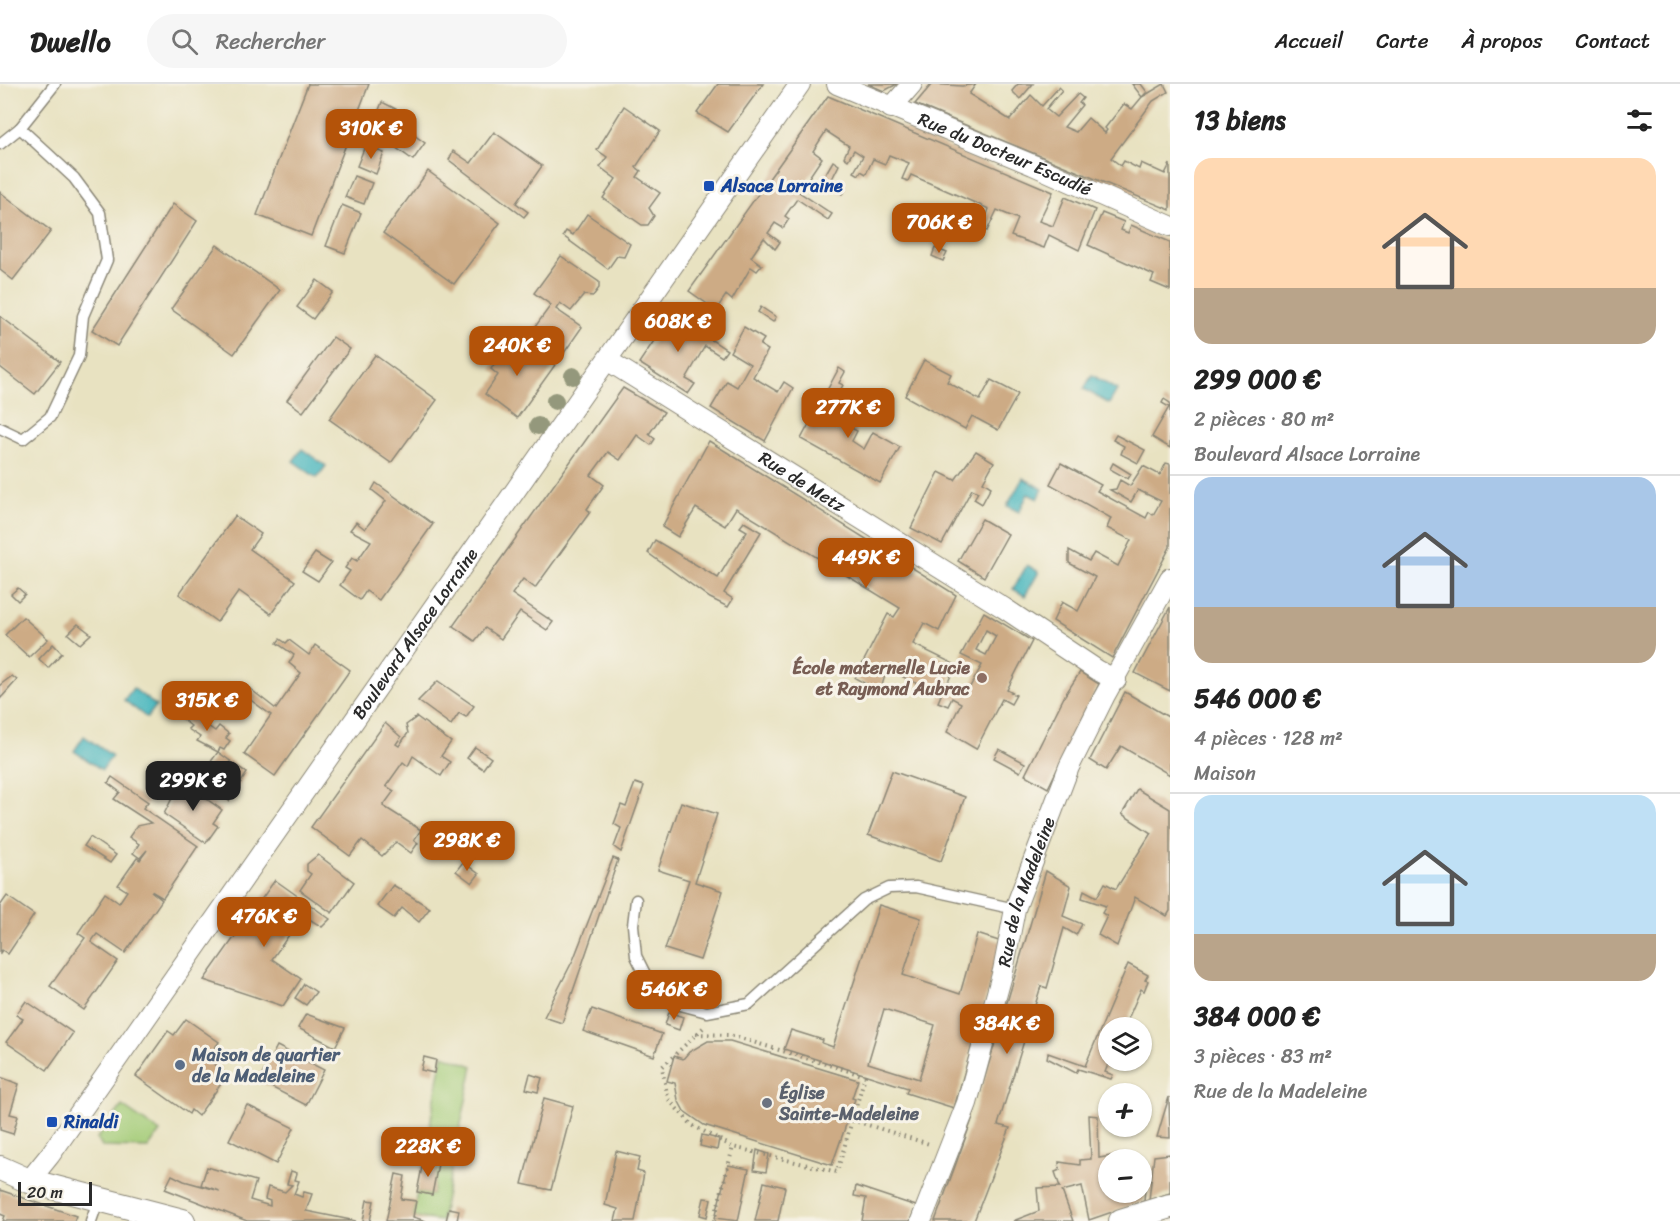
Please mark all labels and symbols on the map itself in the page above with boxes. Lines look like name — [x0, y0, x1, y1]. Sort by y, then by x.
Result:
street label: Rue du Docteur Escudié — [913, 103, 1097, 205]
pin: 310K € — [322, 109, 420, 160]
place label: Alsace Lorraine — [720, 170, 843, 202]
marker: Alsace Lorraine — [702, 179, 716, 193]
pin: 706K € — [890, 203, 988, 254]
pin: 608K € — [629, 302, 727, 353]
pin: 240K € — [468, 326, 566, 377]
pin: 277K € — [799, 388, 897, 439]
street label: Rue de Metz — [752, 442, 852, 522]
pin: 449K € — [817, 538, 915, 589]
street label: Boulevard Alsace Lorraine — [344, 541, 487, 726]
place label: École maternelle Lucie et Raymond Aubrac — [792, 652, 970, 705]
marker: École maternelle Lucie et Raymond Aubrac — [975, 671, 989, 685]
pin: 315K € — [158, 681, 256, 732]
pin: 299K € — [144, 761, 242, 812]
street label: Rue de la Madeleine — [988, 812, 1065, 970]
pin: 298K € — [418, 821, 516, 872]
pin: 476K € — [215, 897, 313, 948]
pin: 546K € — [625, 970, 723, 1021]
pin: 384K € — [958, 1004, 1056, 1055]
place label: Maison de quartier de la Madeleine — [191, 1039, 341, 1092]
marker: Maison de quartier de la Madeleine — [173, 1058, 187, 1072]
place label: Église Sainte-Madeleine — [778, 1077, 920, 1130]
marker: Église Sainte-Madeleine — [760, 1096, 774, 1110]
place label: Rinaldi — [63, 1106, 119, 1138]
marker: Rinaldi — [45, 1115, 59, 1129]
pin: 228K € — [379, 1127, 477, 1178]
scale bar — [18, 1179, 92, 1206]

